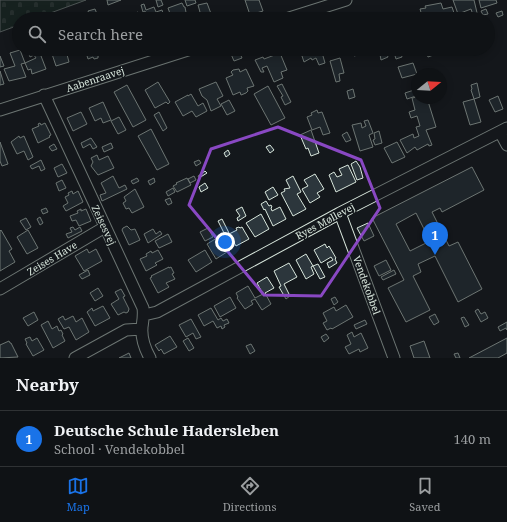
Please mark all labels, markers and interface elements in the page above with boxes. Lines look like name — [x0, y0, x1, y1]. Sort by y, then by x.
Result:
search box — [12, 12, 495, 56]
icon: search — [26, 23, 48, 45]
text: Search here — [58, 24, 143, 44]
street label: Aabenraavej — [64, 63, 126, 95]
north arrow — [411, 68, 447, 104]
street label: Ryes Møllevej — [293, 199, 357, 243]
street label: Zeisesvej — [89, 203, 119, 247]
pin: 1 — [422, 222, 448, 255]
your location — [215, 232, 235, 252]
street label: Zeises Have — [24, 238, 80, 278]
street label: Vendekobbel — [350, 254, 384, 316]
text: Nearby — [16, 373, 79, 396]
text: Deutsche Schule Hadersleben — [54, 420, 279, 440]
text: 1 — [25, 430, 33, 448]
text: 140 m — [454, 430, 491, 448]
text: School · Vendekobbel — [54, 440, 185, 458]
tab: Map — [66, 475, 90, 514]
tab: Directions — [223, 475, 276, 514]
tab: Saved — [409, 475, 441, 514]

